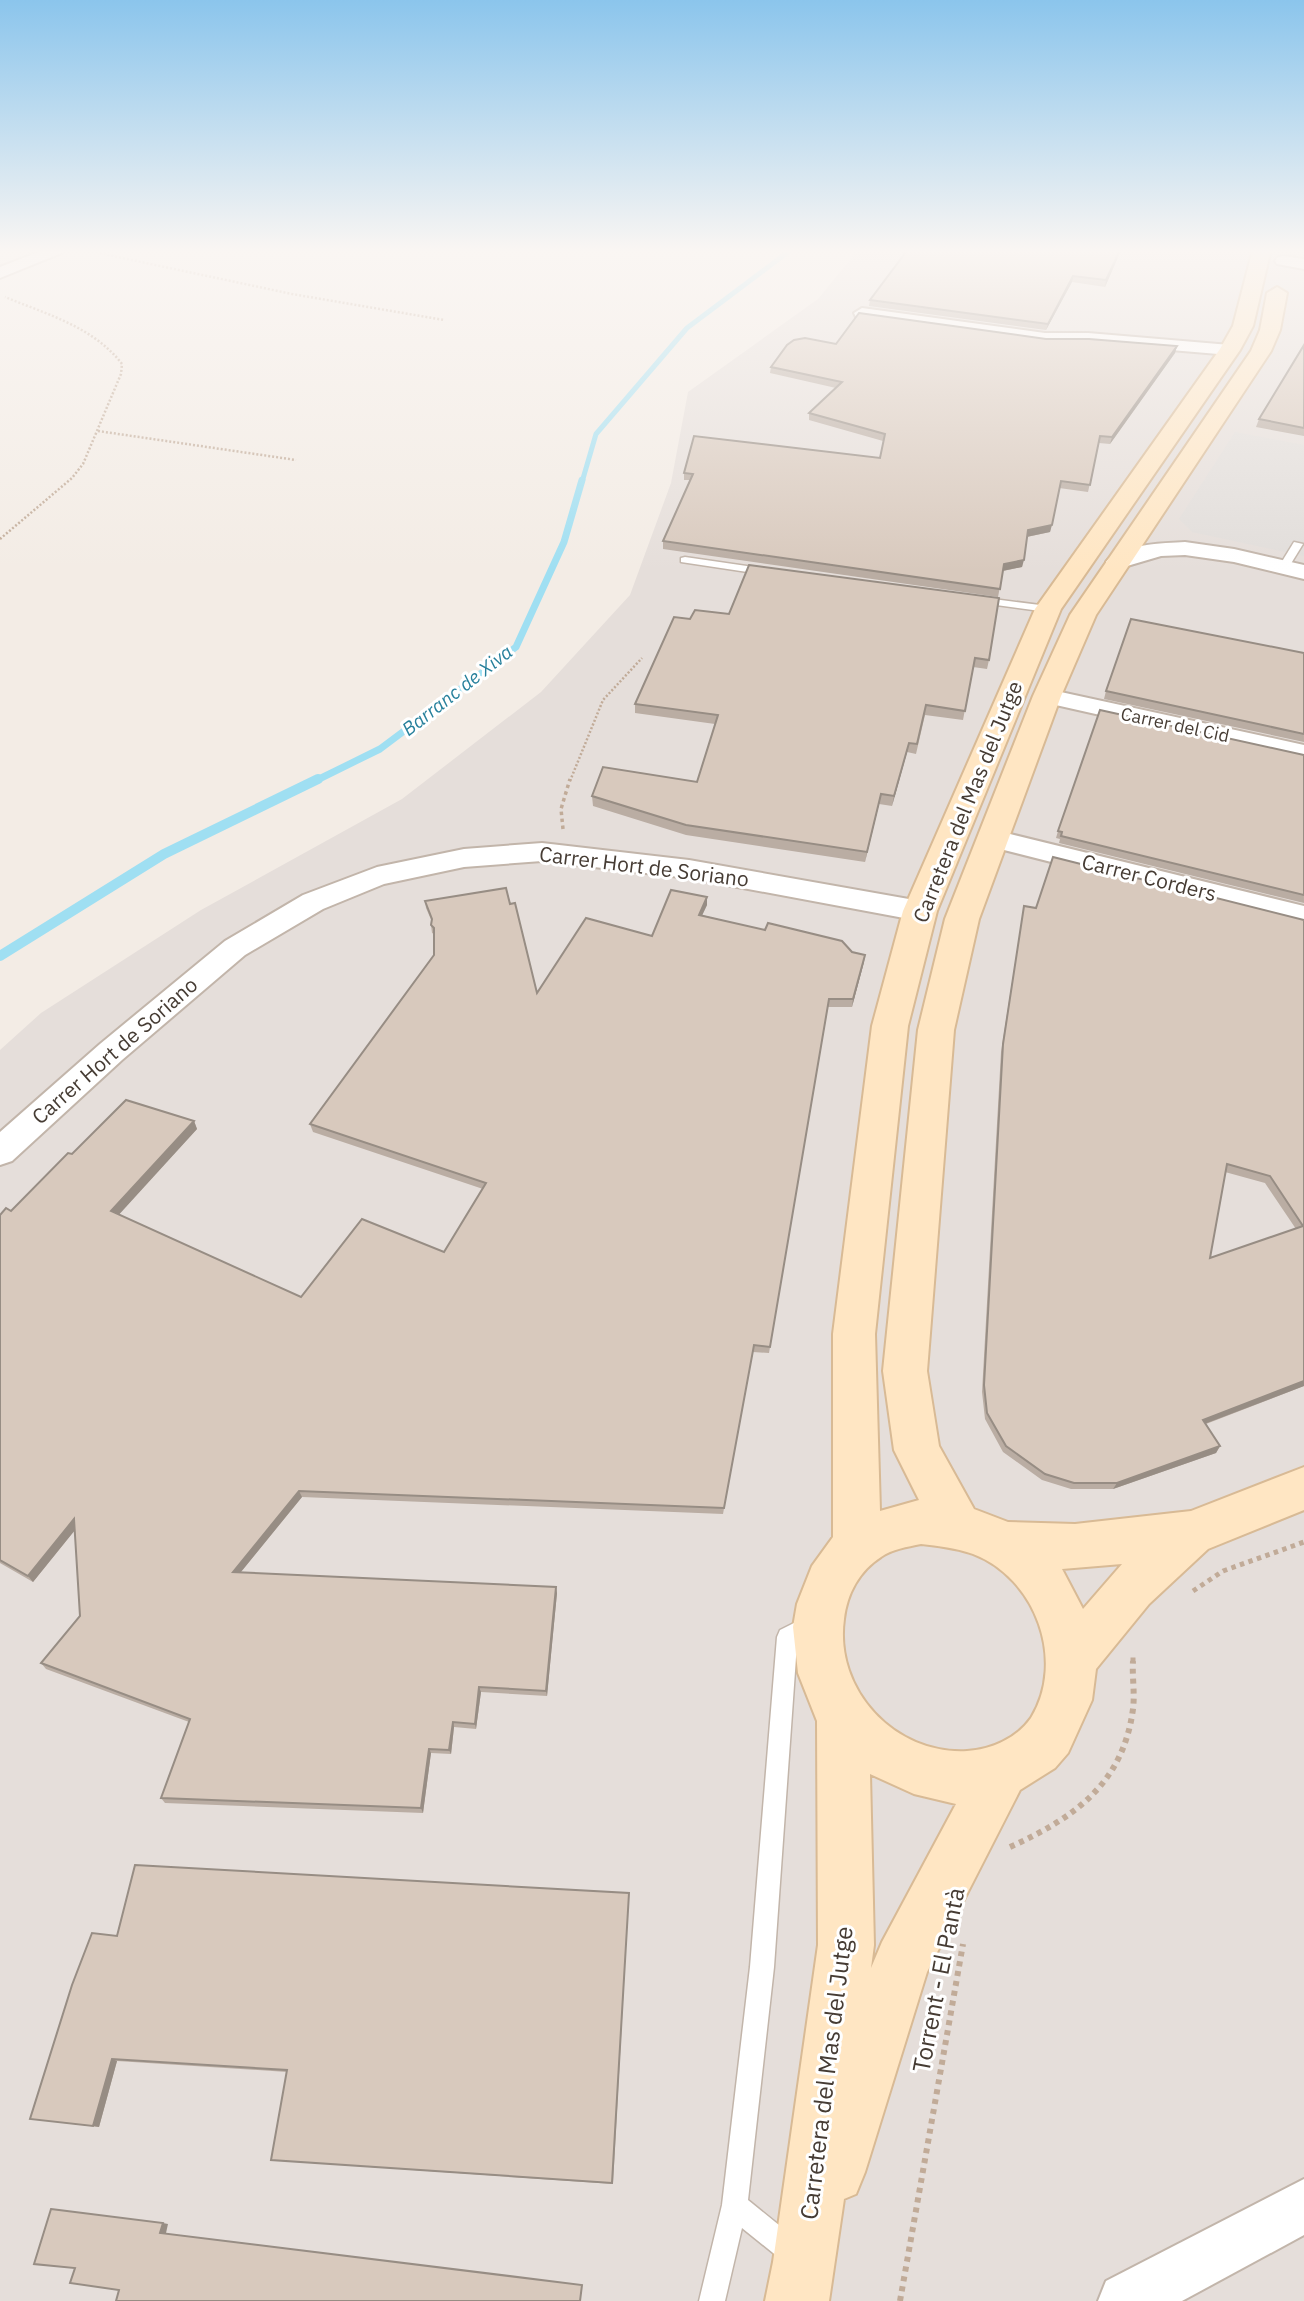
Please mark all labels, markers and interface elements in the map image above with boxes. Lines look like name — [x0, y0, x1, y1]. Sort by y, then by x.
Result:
water label: Barranc de Xiva — [397, 639, 517, 741]
street label: Carretera del Mas del Jutge — [906, 677, 1028, 927]
street label: Carrer del Cid — [1119, 702, 1231, 747]
street label: Carrer Hort de Soriano — [538, 839, 751, 893]
street label: Carrer Corders — [1079, 847, 1219, 907]
street label: Carrer Hort de Soriano — [26, 970, 203, 1130]
street label: Torrent - El Pantà — [904, 1885, 972, 2075]
street label: Carretera del Mas del Jutge — [792, 1924, 860, 2221]

